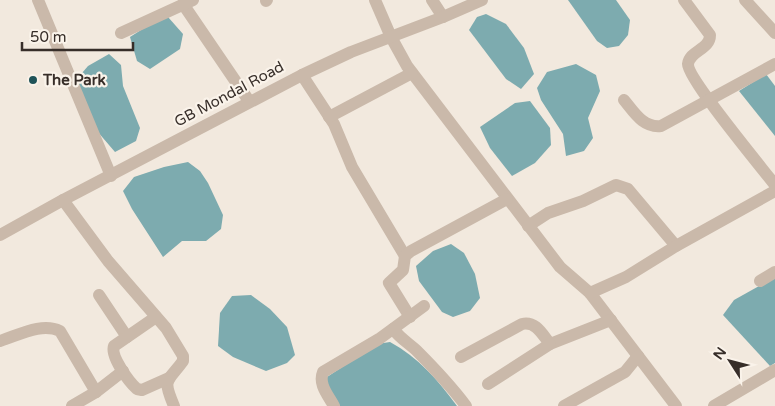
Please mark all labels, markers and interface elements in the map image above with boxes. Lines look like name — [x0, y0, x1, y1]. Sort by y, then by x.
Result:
scale bar — [22, 20, 134, 52]
text: 50 m — [30, 28, 67, 46]
street label: GB Mondal Road — [171, 58, 287, 130]
place label: The Park — [42, 71, 106, 89]
marker: The Park — [27, 74, 39, 86]
north arrow — [705, 336, 755, 386]
text: N — [710, 344, 730, 363]

